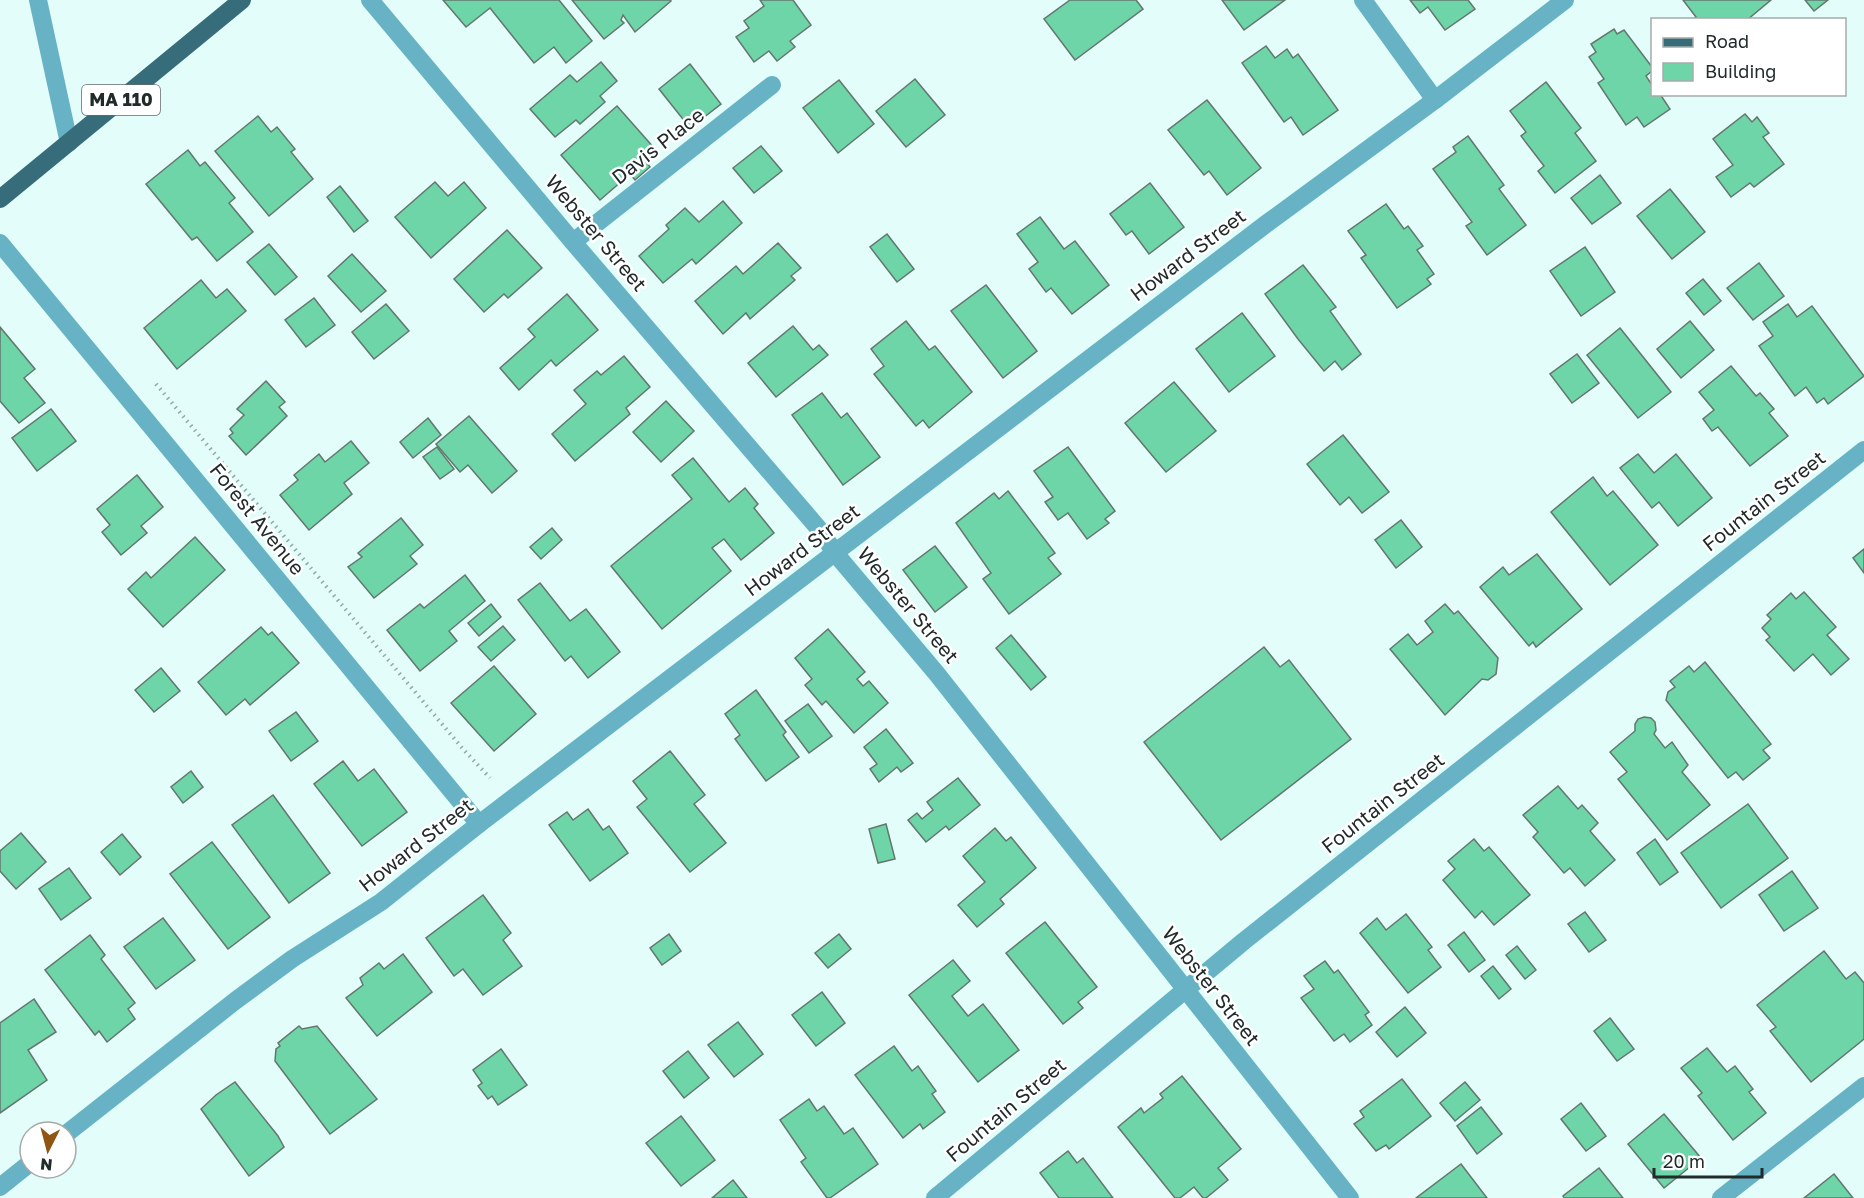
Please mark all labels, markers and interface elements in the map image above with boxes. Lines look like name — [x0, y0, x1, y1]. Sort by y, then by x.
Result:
legend — [1651, 18, 1846, 96]
text: Road — [1705, 30, 1749, 52]
text: Building — [1705, 60, 1776, 82]
road number: MA 110 — [82, 85, 160, 115]
street label: Davis Place — [607, 102, 708, 189]
street label: Webster Street — [541, 169, 652, 295]
street label: Howard Street — [1125, 203, 1250, 305]
street label: Fountain Street — [1697, 445, 1830, 556]
street label: Forest Avenue — [205, 458, 310, 579]
street label: Howard Street — [739, 498, 864, 600]
street label: Webster Street — [853, 541, 964, 667]
street label: Fountain Street — [1316, 747, 1449, 858]
street label: Howard Street — [354, 792, 477, 896]
street label: Webster Street — [1158, 921, 1266, 1050]
street label: Fountain Street — [941, 1052, 1070, 1166]
north arrow — [18, 1120, 78, 1180]
scale bar — [1654, 1141, 1762, 1179]
text: 20 m — [1663, 1150, 1705, 1172]
text: N — [39, 1154, 54, 1175]

